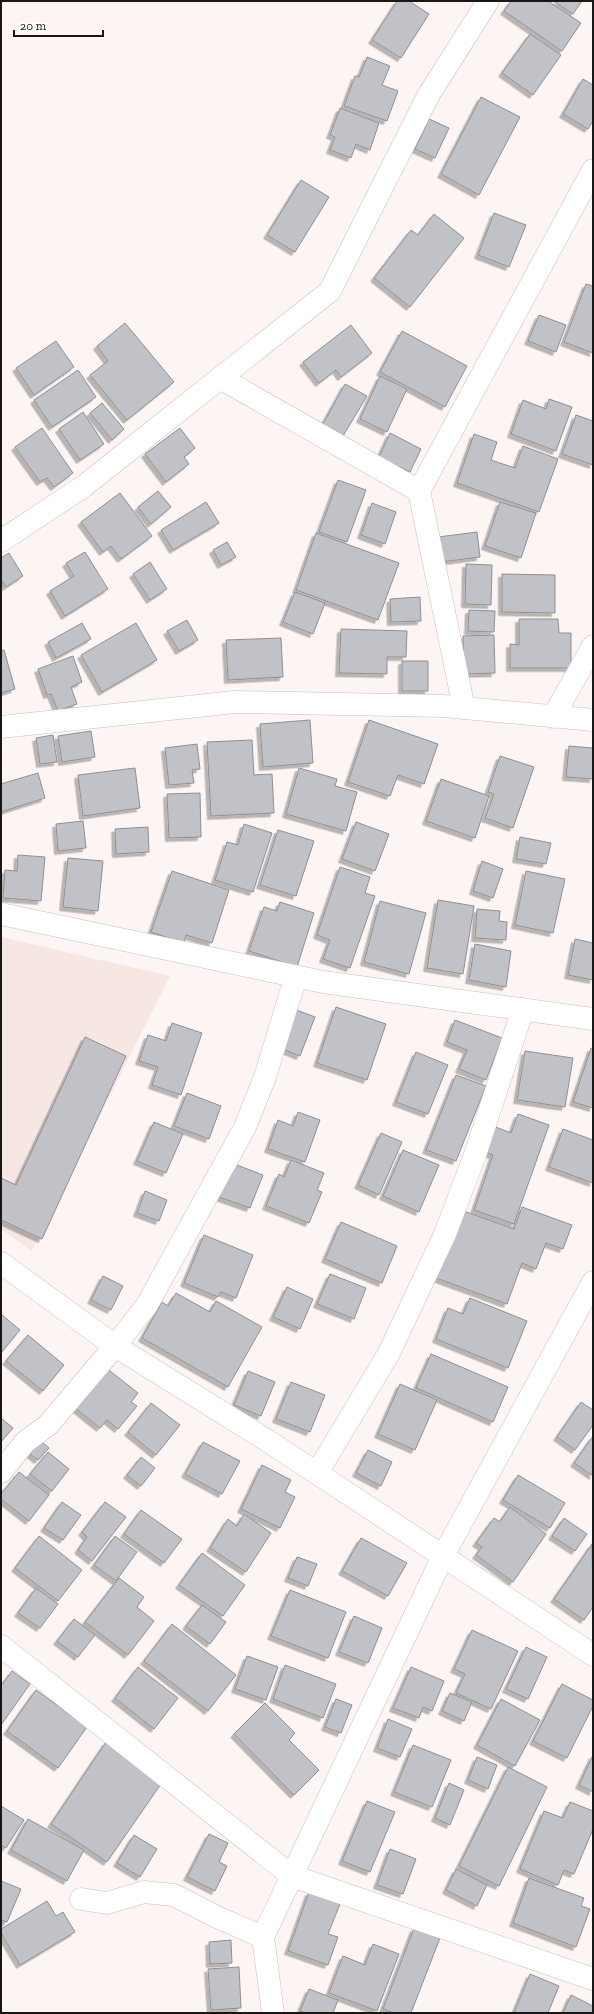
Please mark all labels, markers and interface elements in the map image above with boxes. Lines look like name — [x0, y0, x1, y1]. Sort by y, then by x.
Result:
scale bar — [14, 12, 103, 38]
text: 20 m — [20, 19, 47, 33]

